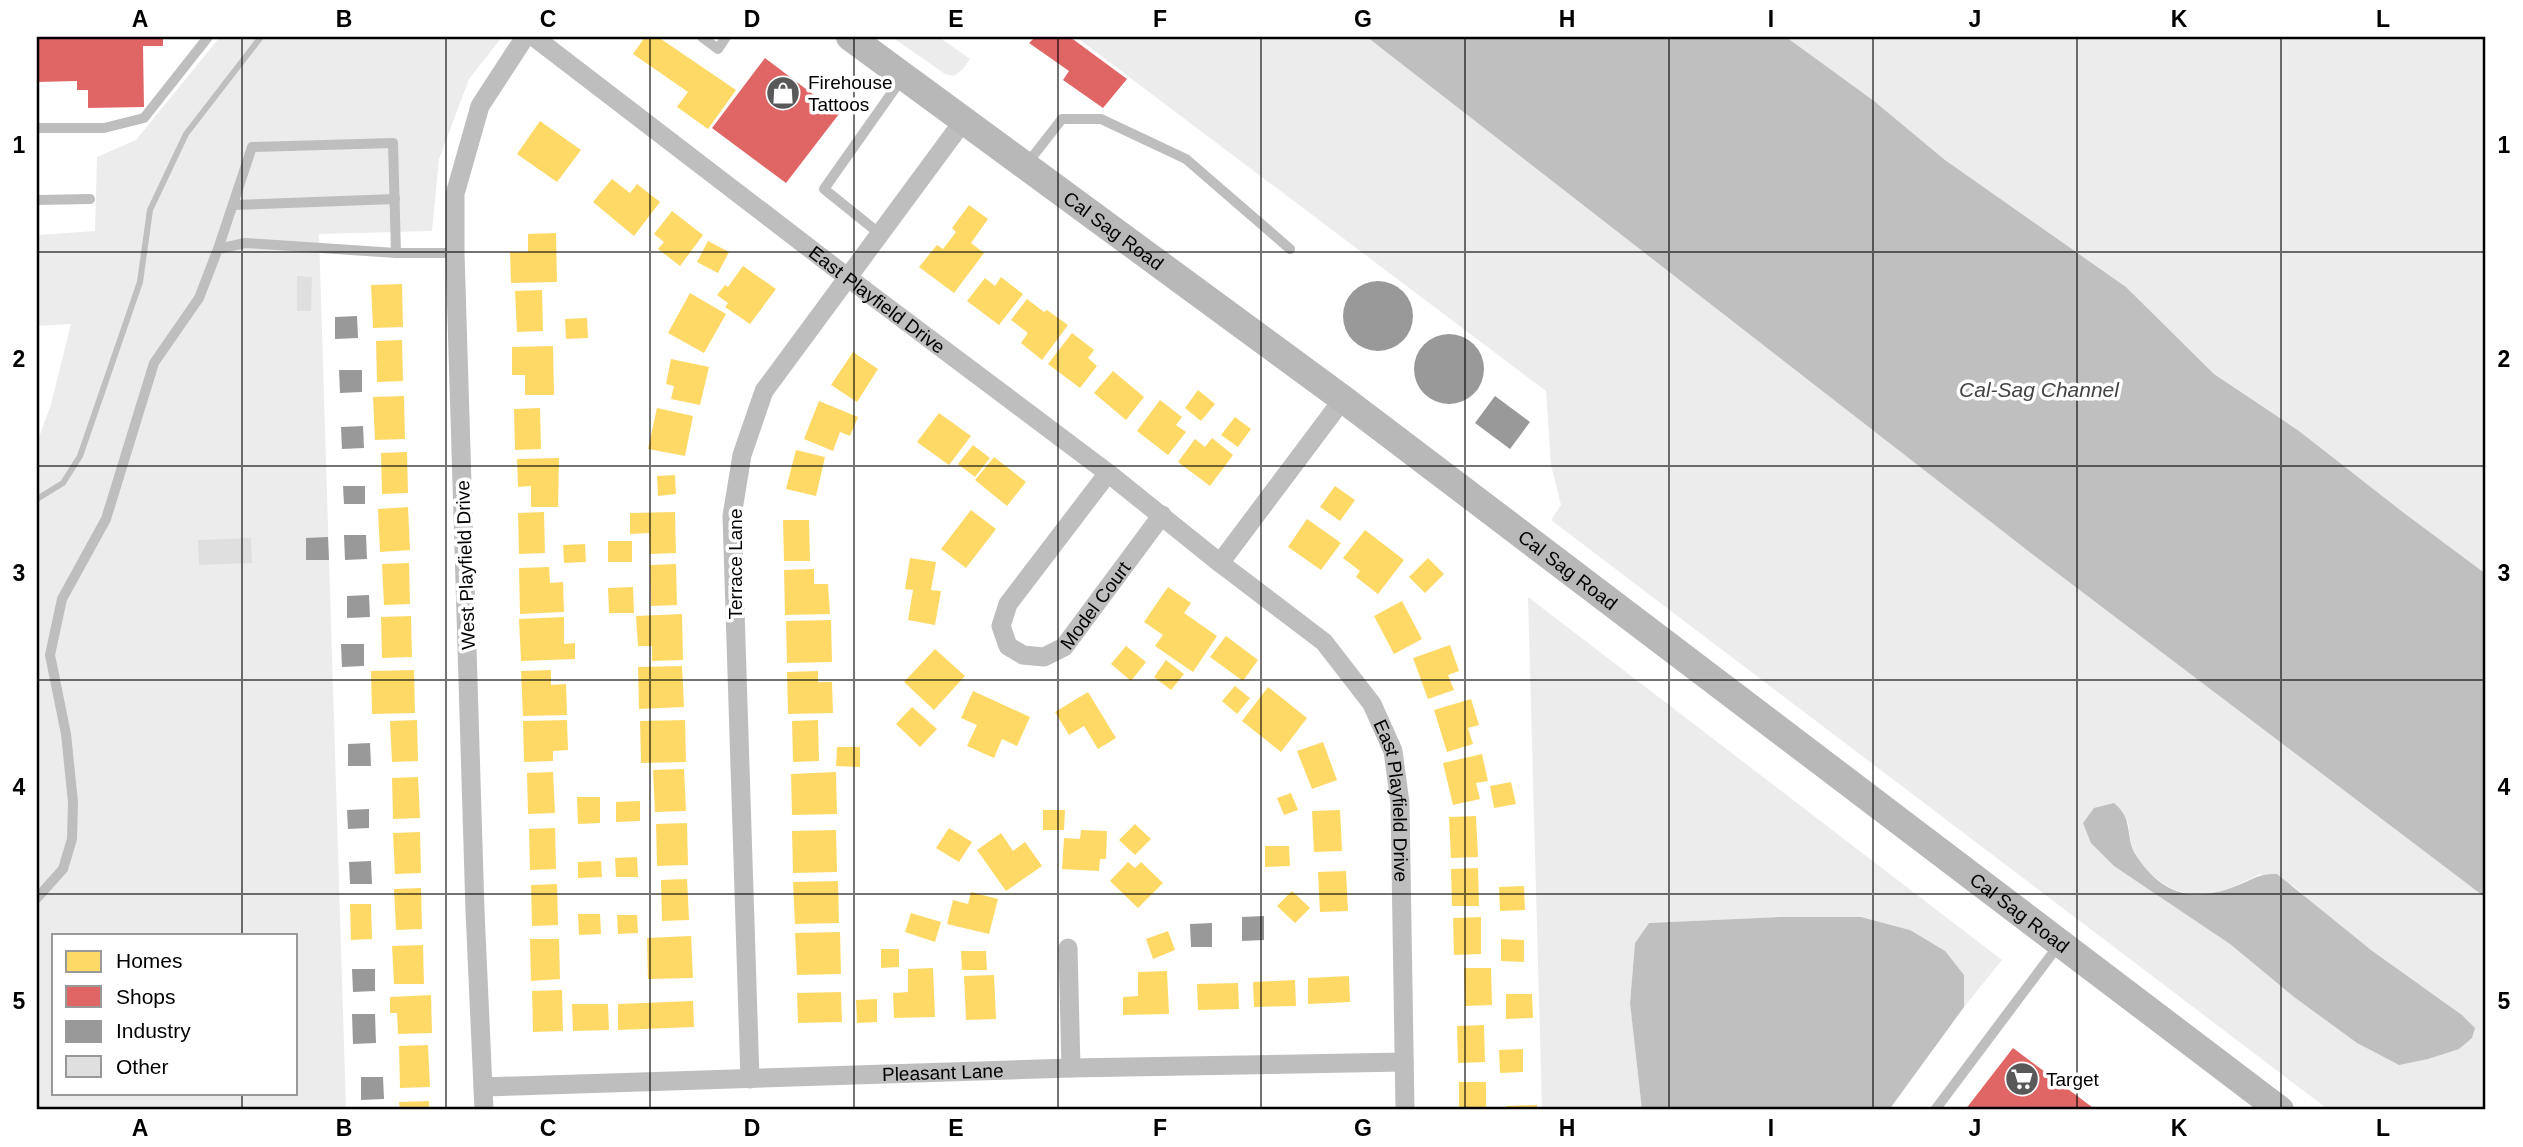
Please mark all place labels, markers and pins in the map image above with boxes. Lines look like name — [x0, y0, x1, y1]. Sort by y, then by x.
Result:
place label: Firehouse Tattoos — [808, 72, 893, 115]
shop icon: Firehouse Tattoos — [764, 74, 802, 112]
supermarket icon: Target — [2003, 1060, 2041, 1098]
place label: Target — [2046, 1069, 2100, 1090]

